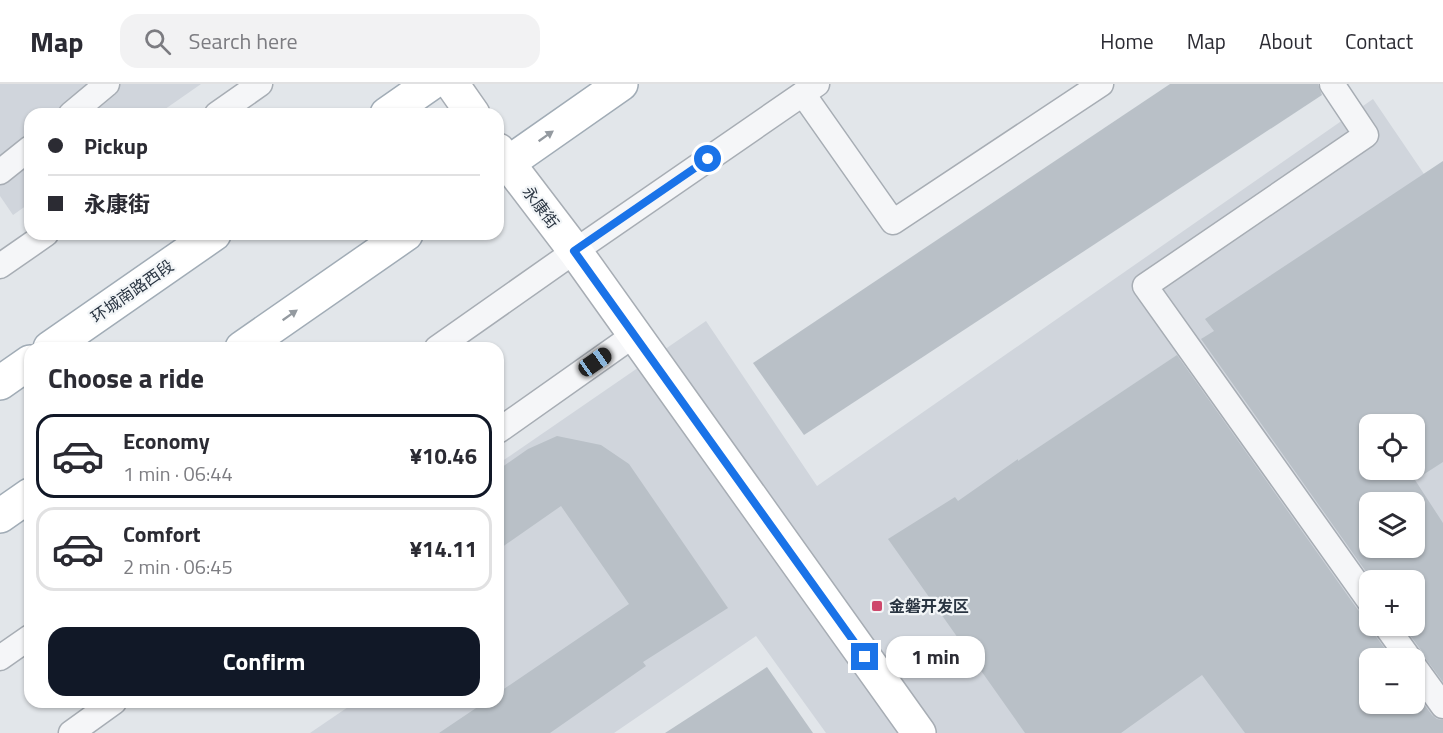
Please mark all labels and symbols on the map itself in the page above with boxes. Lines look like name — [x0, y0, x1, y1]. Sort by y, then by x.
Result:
one-way arrow — [538, 131, 554, 142]
route start — [694, 145, 721, 172]
street label: 永康街 — [517, 181, 565, 233]
street label: 环城南路西段 — [86, 254, 178, 328]
one-way arrow — [281, 309, 297, 321]
car — [575, 344, 615, 380]
place label: 金磐开发区 — [889, 594, 969, 618]
marker: 金磐开发区 — [870, 599, 884, 613]
callout: 1 min — [886, 636, 985, 678]
route end — [851, 643, 878, 670]

